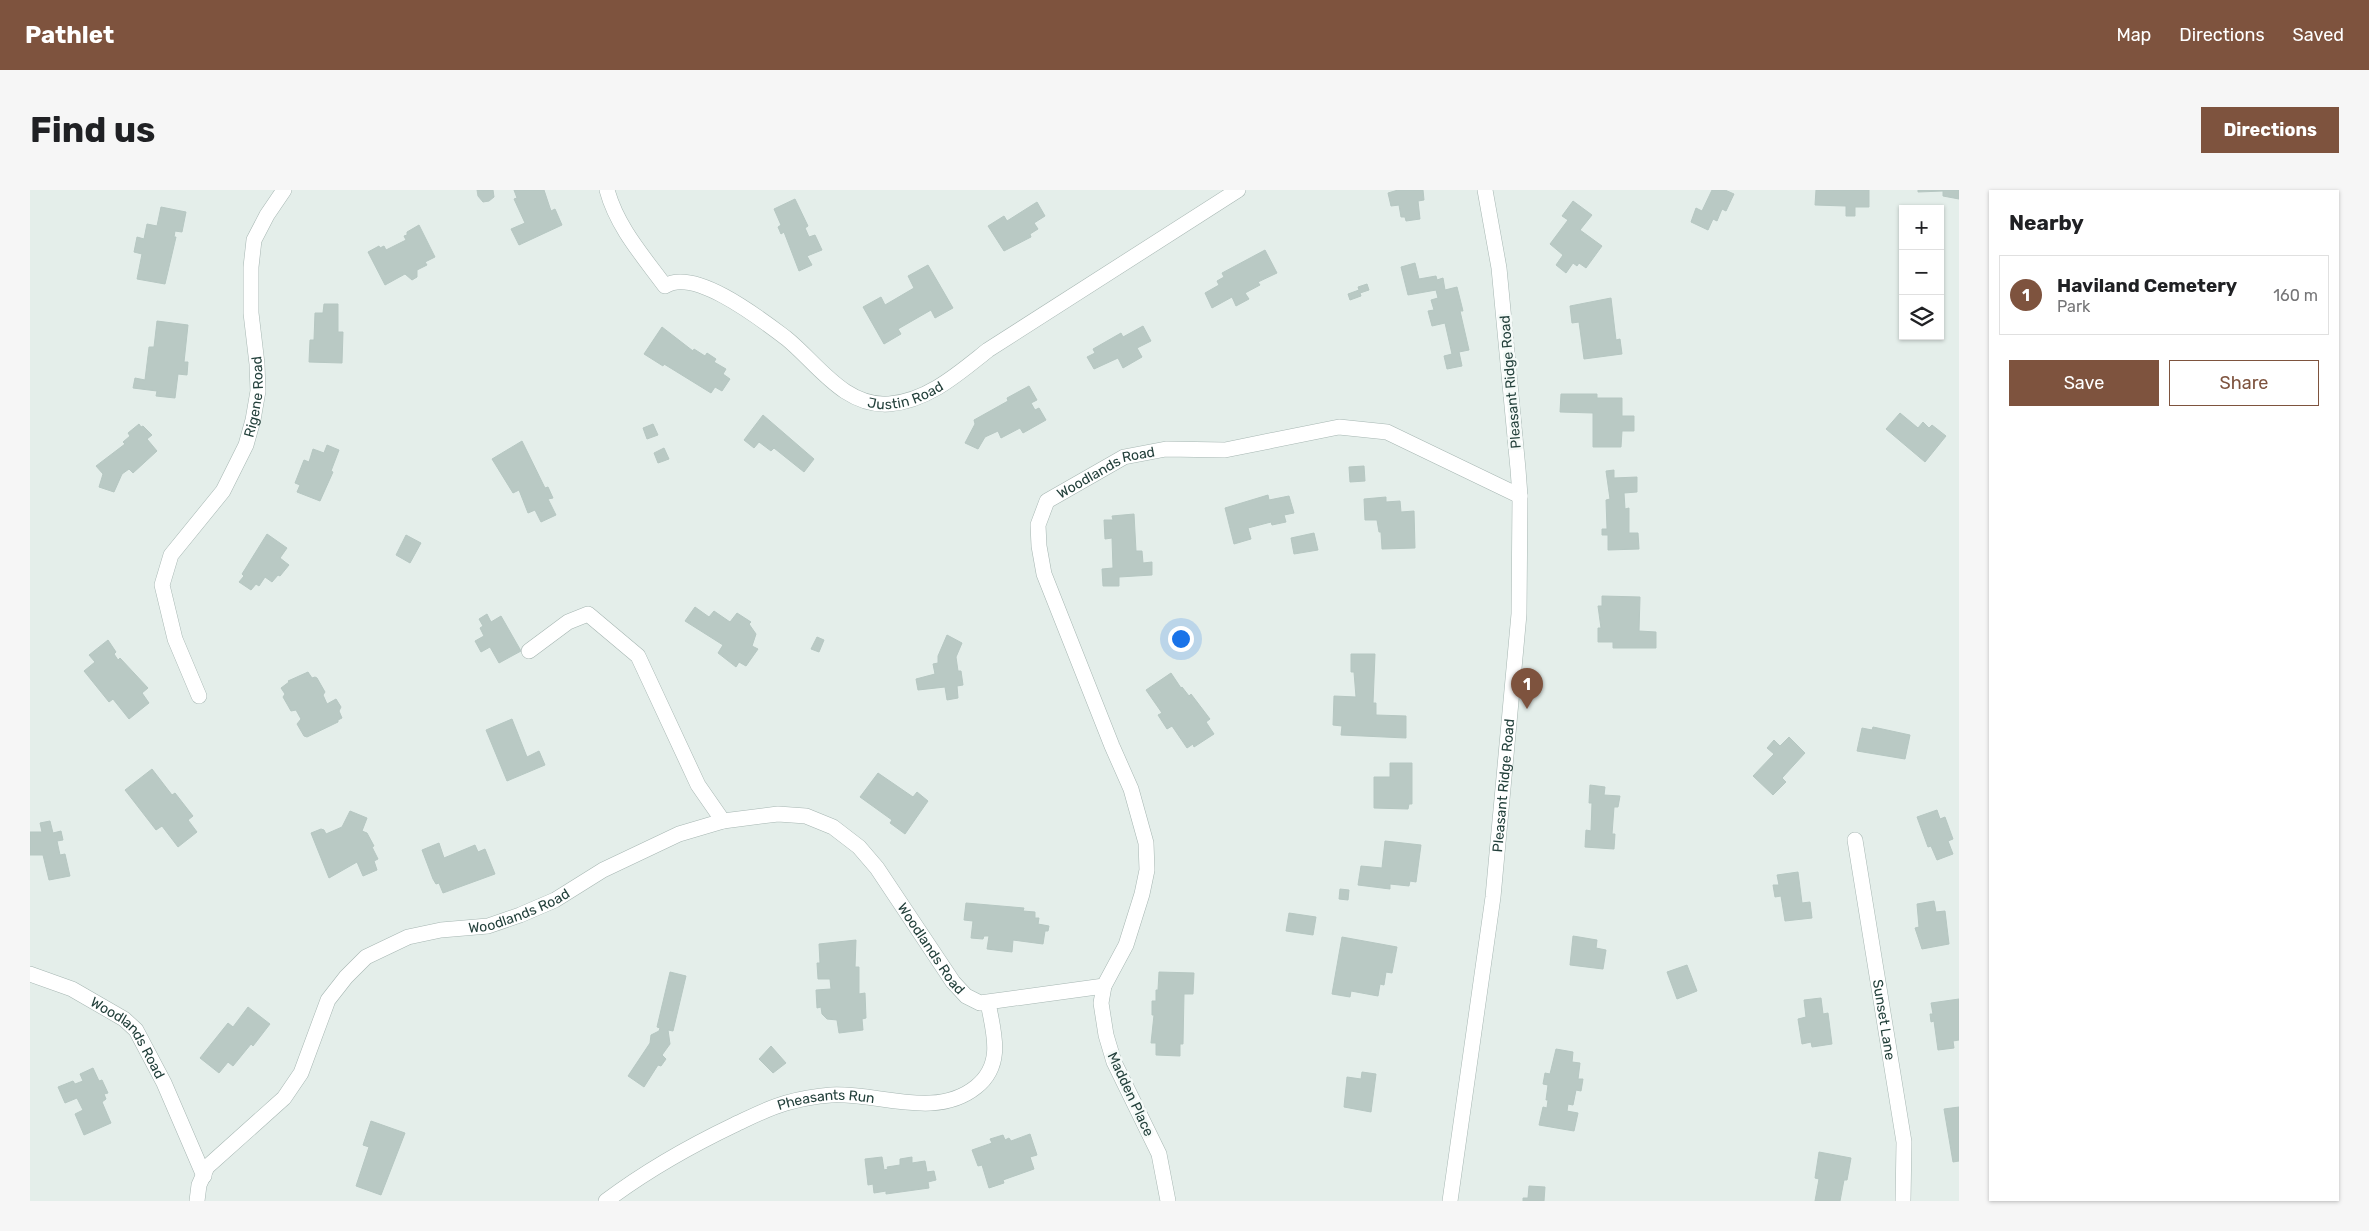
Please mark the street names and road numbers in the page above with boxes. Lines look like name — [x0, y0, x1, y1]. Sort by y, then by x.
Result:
street label: Pleasant Ridge Road — [1496, 315, 1525, 449]
street label: Rigene Road — [241, 355, 267, 439]
street label: Justin Road — [866, 378, 947, 413]
street label: Woodlands Road — [1054, 443, 1156, 502]
street label: Pleasant Ridge Road — [1489, 718, 1518, 853]
street label: Woodlands Road — [468, 885, 573, 937]
street label: Woodlands Road — [894, 900, 968, 998]
street label: Sunset Lane — [1869, 978, 1899, 1061]
street label: Woodlands Road — [87, 993, 168, 1082]
street label: Madden Place — [1104, 1049, 1158, 1139]
street label: Pheasants Run — [775, 1087, 876, 1114]

